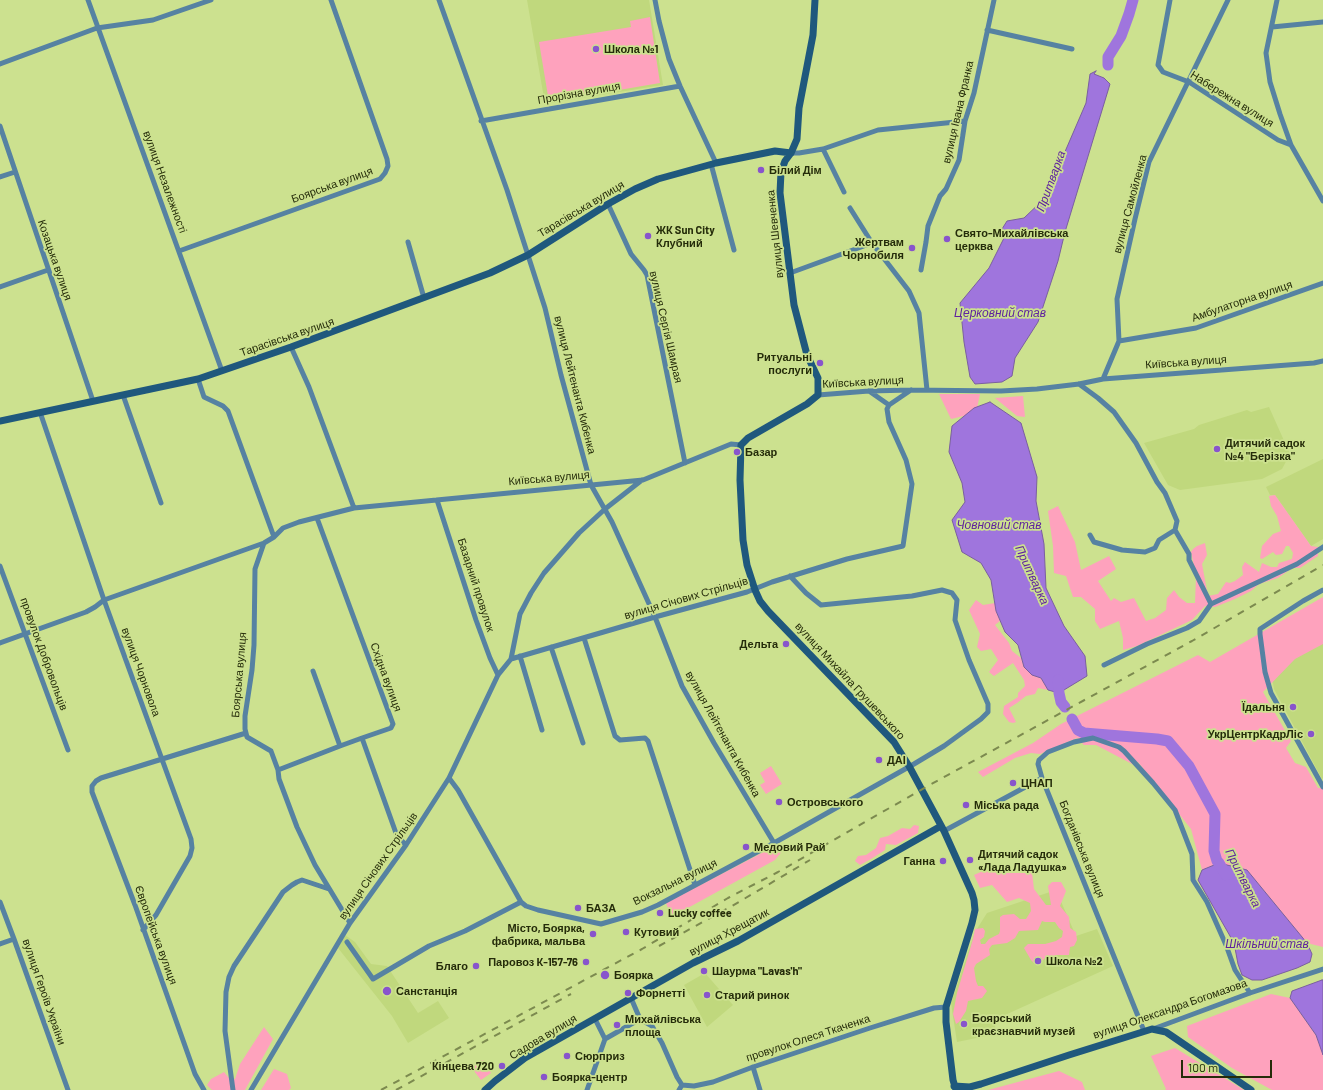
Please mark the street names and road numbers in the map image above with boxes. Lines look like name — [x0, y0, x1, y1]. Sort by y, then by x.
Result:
street label: вулиця Івана Франка — [940, 59, 976, 165]
street label: Набережна вулиця — [1188, 68, 1276, 130]
street label: Прорізна вулиця — [537, 79, 621, 107]
street label: вулиця Незалежності — [140, 129, 190, 235]
street label: вулиця Самойленка — [1110, 153, 1150, 255]
street label: Боярська вулиця — [289, 164, 375, 206]
street label: Тарасівська вулиця — [535, 178, 627, 240]
street label: вулиця Шевченка — [764, 189, 786, 279]
street label: Козацька вулиця — [35, 218, 75, 302]
street label: вулиця Сергія Шамрая — [647, 270, 685, 384]
street label: Амбулаторна вулиця — [1190, 278, 1294, 324]
street label: Тарасівська вулиця — [238, 315, 336, 359]
street label: вулиця Лейтенанта Кибенка — [551, 315, 599, 455]
street label: Київська вулиця — [1145, 353, 1227, 371]
street label: Київська вулиця — [822, 373, 904, 391]
street label: Київська вулиця — [508, 468, 590, 488]
street label: Базарний провулок — [455, 537, 497, 633]
street label: вулиця Січових Стрільців — [623, 574, 749, 622]
street label: провулок Добровольців — [17, 596, 71, 712]
street label: вулиця Михайла Грушевського — [792, 620, 908, 742]
street label: вулиця Чорновола — [119, 626, 163, 718]
street label: Боярська вулиця — [229, 632, 249, 718]
street label: Східна вулиця — [367, 641, 405, 713]
street label: вулиця Лейтенанта Кибенка — [683, 669, 763, 799]
street label: Богданівська вулиця — [1056, 798, 1108, 900]
street label: вулиця Січових Стрільців — [336, 810, 420, 922]
street label: Вокзальна вулиця — [631, 856, 719, 908]
street label: Європейська вулиця — [132, 884, 180, 986]
street label: вулиця Хрещатик — [687, 905, 771, 959]
street label: вулиця Героїв України — [20, 937, 68, 1047]
street label: вулиця Олександра Богомазова — [1091, 976, 1249, 1042]
street label: Садова вулиця — [507, 1012, 579, 1062]
street label: провулок Олеся Ткаченка — [744, 1012, 872, 1064]

